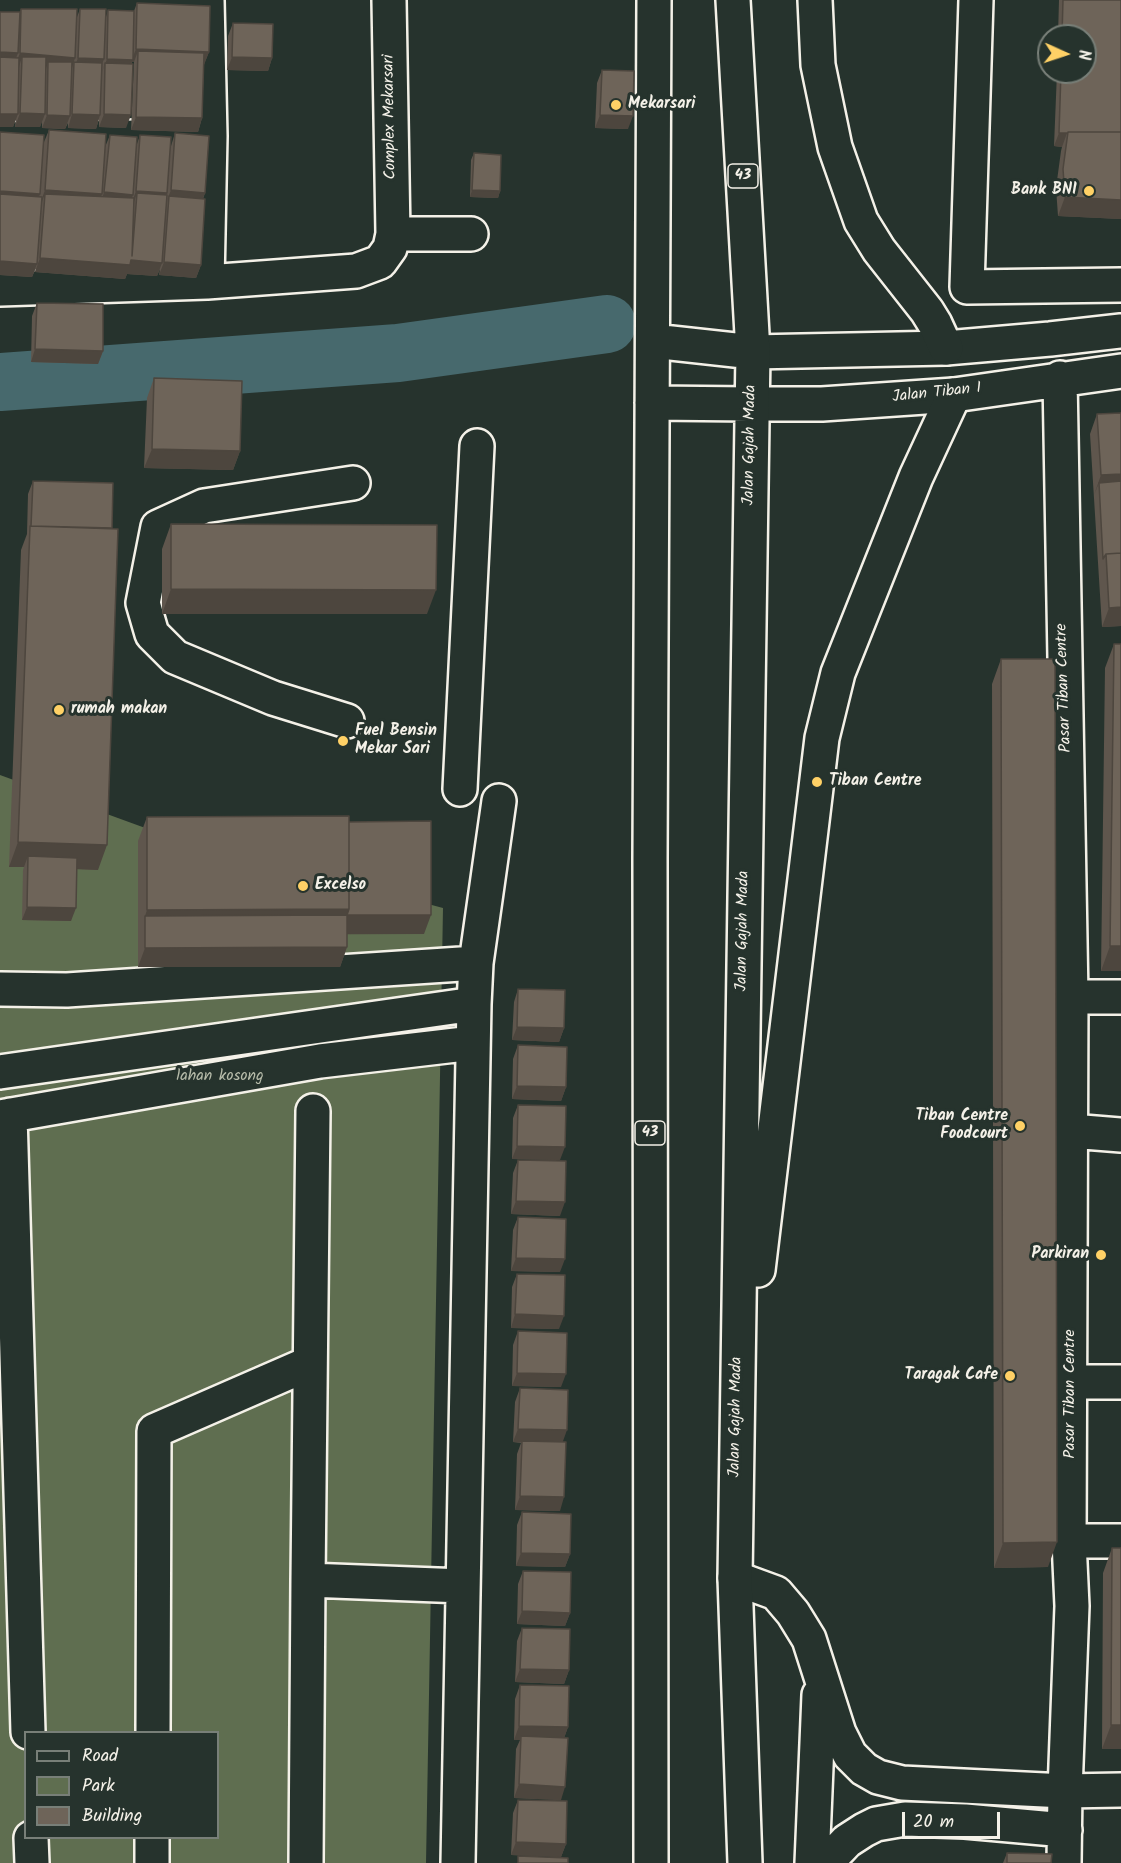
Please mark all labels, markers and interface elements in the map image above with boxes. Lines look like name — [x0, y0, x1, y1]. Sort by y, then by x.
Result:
north arrow — [1037, 24, 1097, 84]
text: N — [1071, 49, 1096, 61]
street label: Complex Mekarsari — [380, 54, 402, 180]
place label: Mekarsari — [628, 95, 695, 115]
marker: Mekarsari — [609, 98, 623, 112]
road number: 43 — [728, 164, 758, 188]
place label: Bank BNI — [1011, 181, 1077, 201]
marker: Bank BNI — [1082, 184, 1096, 198]
street label: Jalan Tiban I — [891, 380, 983, 408]
street label: Jalan Gajah Mada — [740, 384, 762, 506]
street label: Pasar Tiban Centre — [1053, 623, 1077, 753]
place label: rumah makan — [71, 700, 167, 720]
marker: rumah makan — [52, 703, 66, 717]
place label: Fuel Bensin Mekar Sari — [355, 722, 437, 760]
marker: Fuel Bensin Mekar Sari — [336, 734, 350, 748]
place label: Tiban Centre — [829, 772, 921, 792]
marker: Tiban Centre — [810, 775, 824, 789]
street label: Jalan Gajah Mada — [733, 870, 755, 992]
place label: Excelso — [315, 876, 366, 896]
marker: Excelso — [296, 879, 310, 893]
park label: lahan kosong — [176, 1067, 264, 1087]
place label: Tiban Centre Foodcourt — [916, 1107, 1008, 1145]
marker: Tiban Centre Foodcourt — [1013, 1119, 1027, 1133]
road number: 43 — [635, 1121, 665, 1145]
place label: Parkiran — [1031, 1245, 1089, 1265]
marker: Parkiran — [1094, 1248, 1108, 1262]
street label: Pasar Tiban Centre — [1061, 1329, 1081, 1459]
street label: Jalan Gajah Mada — [726, 1356, 748, 1478]
place label: Taragak Cafe — [904, 1366, 998, 1386]
marker: Taragak Cafe — [1003, 1369, 1017, 1383]
legend — [24, 1731, 219, 1839]
text: Road — [82, 1742, 118, 1771]
text: Park — [82, 1772, 115, 1801]
scale bar — [905, 1800, 1002, 1838]
text: Building — [82, 1802, 142, 1831]
text: 20 m — [913, 1808, 954, 1837]

